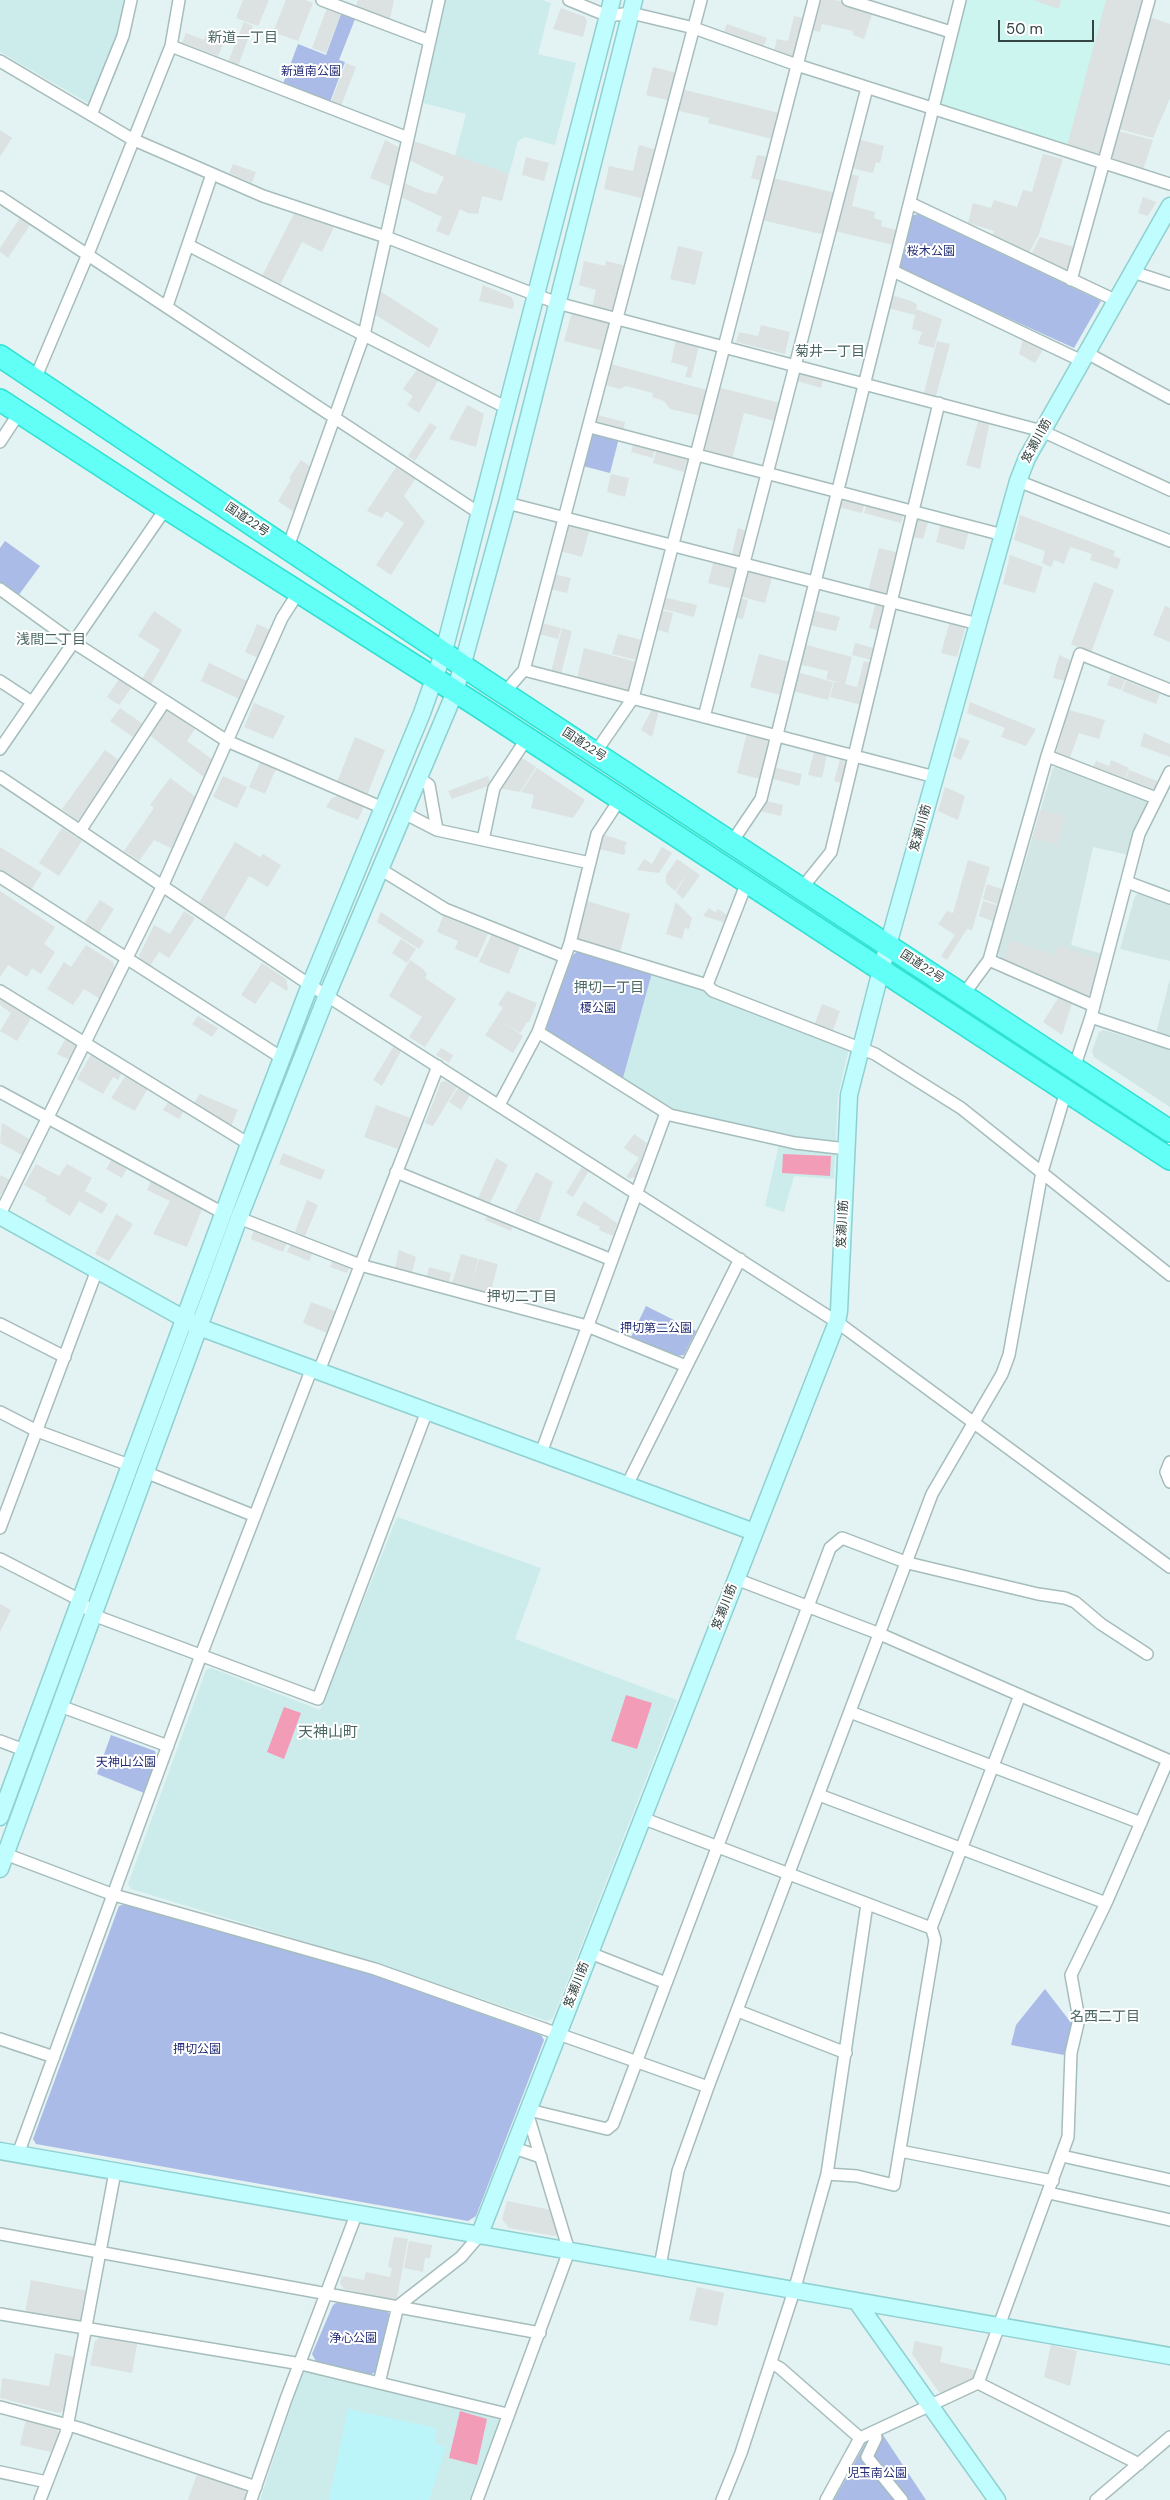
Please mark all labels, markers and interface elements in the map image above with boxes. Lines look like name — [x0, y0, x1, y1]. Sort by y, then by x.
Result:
scale bar — [1000, 10, 1096, 42]
text: 50 m — [1006, 19, 1043, 39]
district label: 新道一丁目 — [208, 30, 278, 46]
park label: 新道南公園 — [281, 65, 341, 79]
park label: 桜木公園 — [907, 245, 955, 259]
district label: 菊井一丁目 — [795, 344, 865, 360]
street label: 笈瀬川筋 — [1019, 416, 1055, 466]
street label: 国道22号 — [222, 500, 272, 540]
district label: 浅間二丁目 — [16, 632, 86, 648]
street label: 国道22号 — [559, 725, 609, 765]
street label: 笈瀬川筋 — [907, 803, 935, 853]
street label: 国道22号 — [897, 947, 947, 987]
district label: 押切一丁目 — [574, 980, 644, 996]
park label: 榎公園 — [580, 1002, 616, 1016]
street label: 笈瀬川筋 — [835, 1200, 851, 1248]
district label: 押切二丁目 — [487, 1289, 557, 1305]
park label: 押切第二公園 — [620, 1322, 692, 1336]
street label: 笈瀬川筋 — [710, 1582, 740, 1632]
district label: 天神山町 — [298, 1724, 358, 1742]
park label: 天神山公園 — [96, 1756, 156, 1770]
street label: 笈瀬川筋 — [562, 1960, 592, 2010]
district label: 名西二丁目 — [1070, 2009, 1140, 2025]
park label: 押切公園 — [173, 2043, 221, 2057]
park label: 浄心公園 — [329, 2332, 377, 2346]
park label: 児玉南公園 — [847, 2467, 907, 2481]

